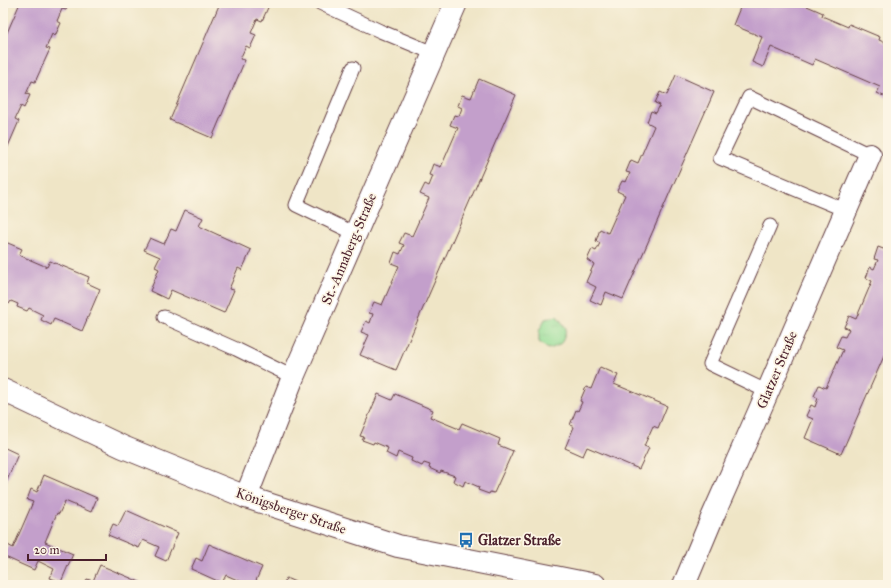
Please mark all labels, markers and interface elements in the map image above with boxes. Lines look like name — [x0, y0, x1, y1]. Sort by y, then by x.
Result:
street label: St.-Annaberg-Straße — [318, 190, 380, 307]
street label: Glatzer Straße — [753, 328, 801, 411]
street label: Königsberger Straße — [234, 484, 349, 538]
bus stop icon: Glatzer Straße — [457, 531, 475, 549]
place label: Glatzer Straße — [478, 532, 561, 549]
scale bar — [28, 536, 106, 562]
text: 20 m — [34, 543, 60, 557]

